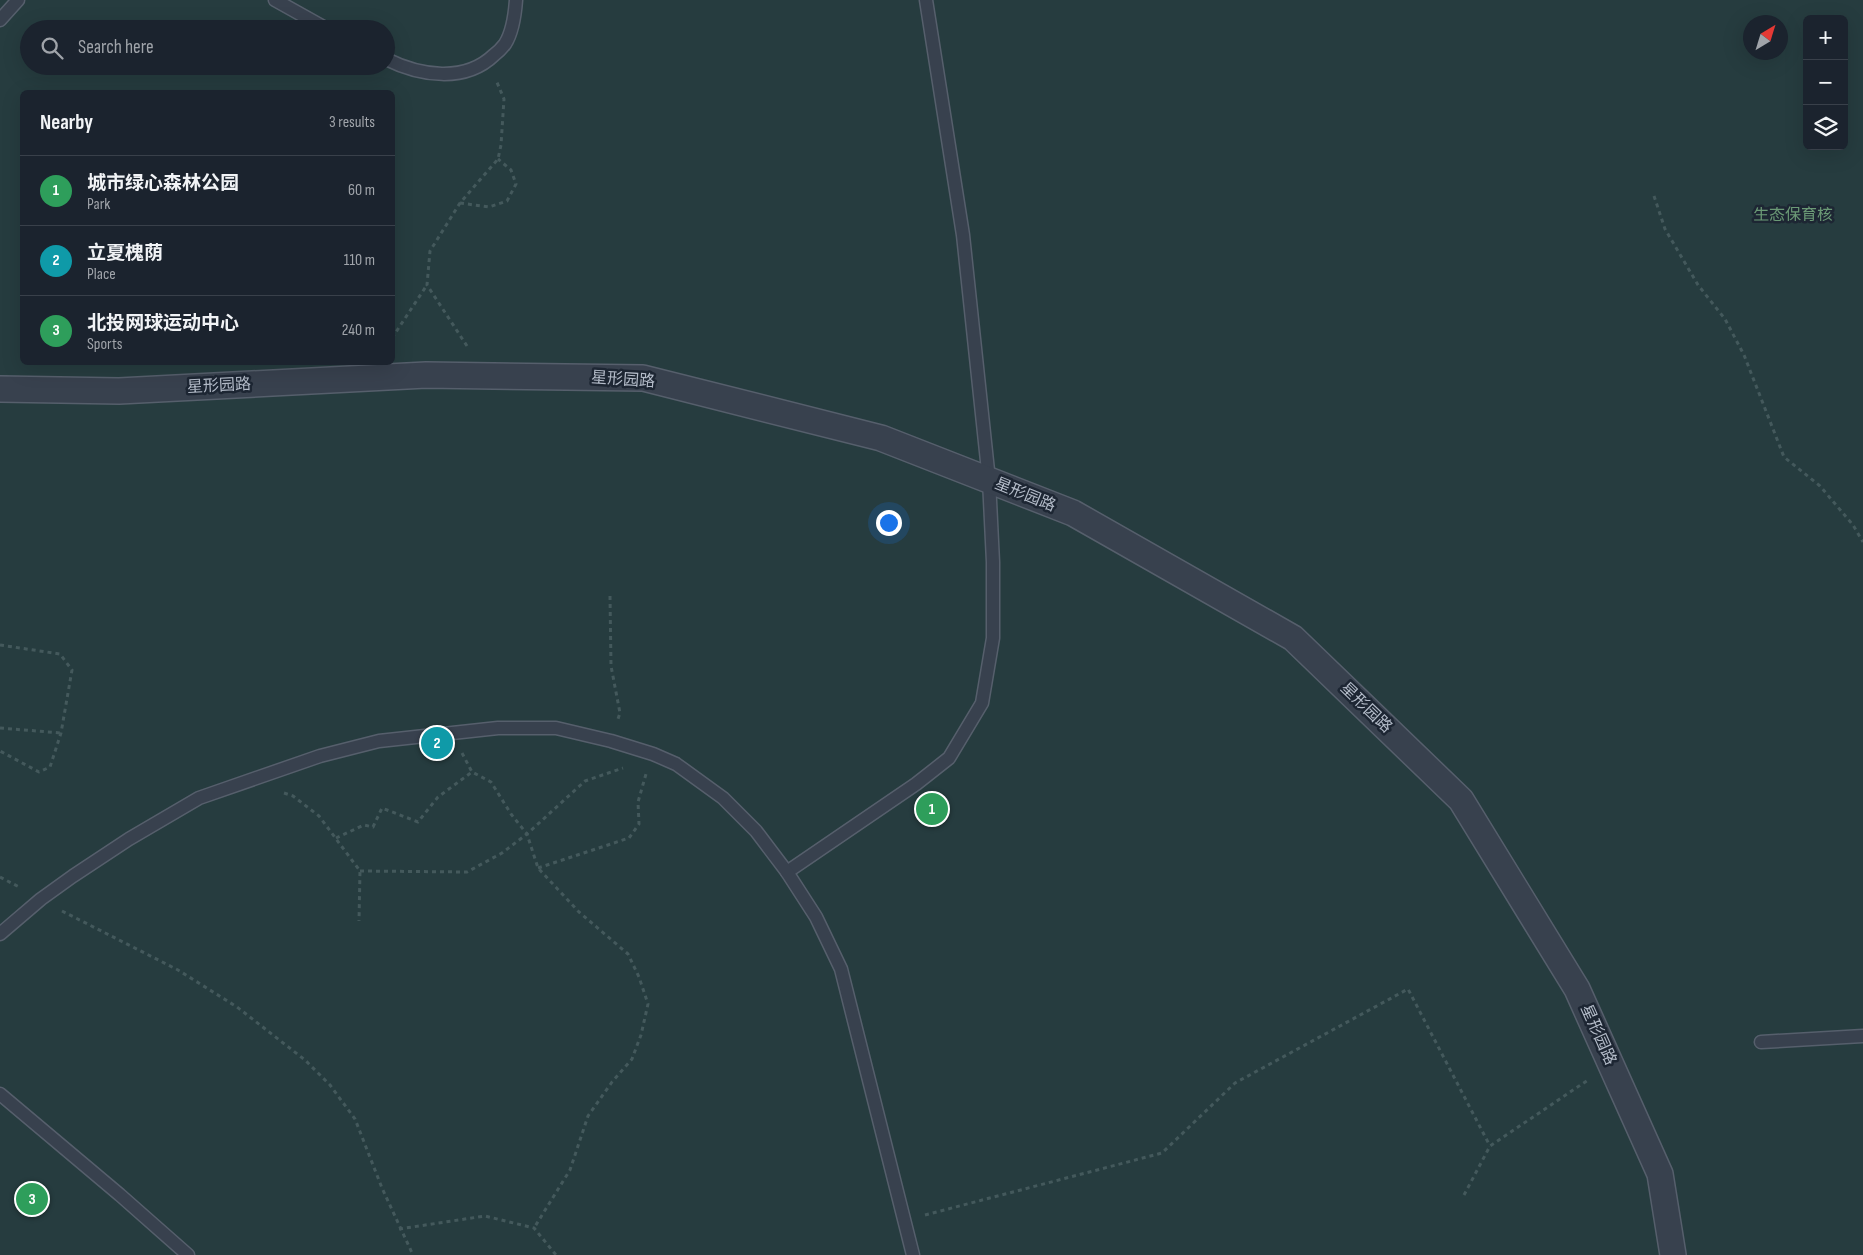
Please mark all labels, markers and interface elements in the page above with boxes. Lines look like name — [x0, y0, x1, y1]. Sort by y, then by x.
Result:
north arrow — [1743, 15, 1788, 60]
map controls — [1803, 15, 1848, 150]
button: + — [1803, 15, 1848, 60]
search box — [20, 20, 395, 75]
icon: search — [38, 34, 66, 62]
text: Search here — [78, 36, 154, 59]
button: − — [1803, 60, 1848, 105]
button: layers — [1803, 105, 1848, 150]
text: Nearby — [40, 110, 93, 135]
text: 3 results — [329, 113, 375, 132]
text: 城市绿心森林公园 — [87, 172, 239, 195]
text: 1 — [53, 181, 59, 200]
text: 60 m — [348, 181, 375, 200]
text: Park — [87, 195, 110, 214]
park label: 生态保育核 — [1753, 206, 1833, 225]
text: 立夏槐荫 — [87, 242, 163, 265]
text: 2 — [52, 251, 60, 270]
text: 110 m — [344, 251, 375, 270]
text: Place — [87, 265, 116, 284]
text: 北投网球运动中心 — [87, 312, 239, 335]
text: 3 — [52, 321, 60, 340]
text: 240 m — [342, 321, 375, 340]
text: Sports — [87, 335, 122, 354]
street label: 星形园路 — [590, 368, 656, 392]
street label: 星形园路 — [187, 375, 251, 397]
street label: 星形园路 — [992, 474, 1058, 516]
your location — [876, 510, 902, 536]
street label: 星形园路 — [1336, 679, 1396, 737]
pin: 2 — [421, 724, 453, 762]
pin: 1 — [916, 790, 948, 828]
street label: 星形园路 — [1576, 1002, 1620, 1068]
pin: 3 — [16, 1180, 48, 1218]

